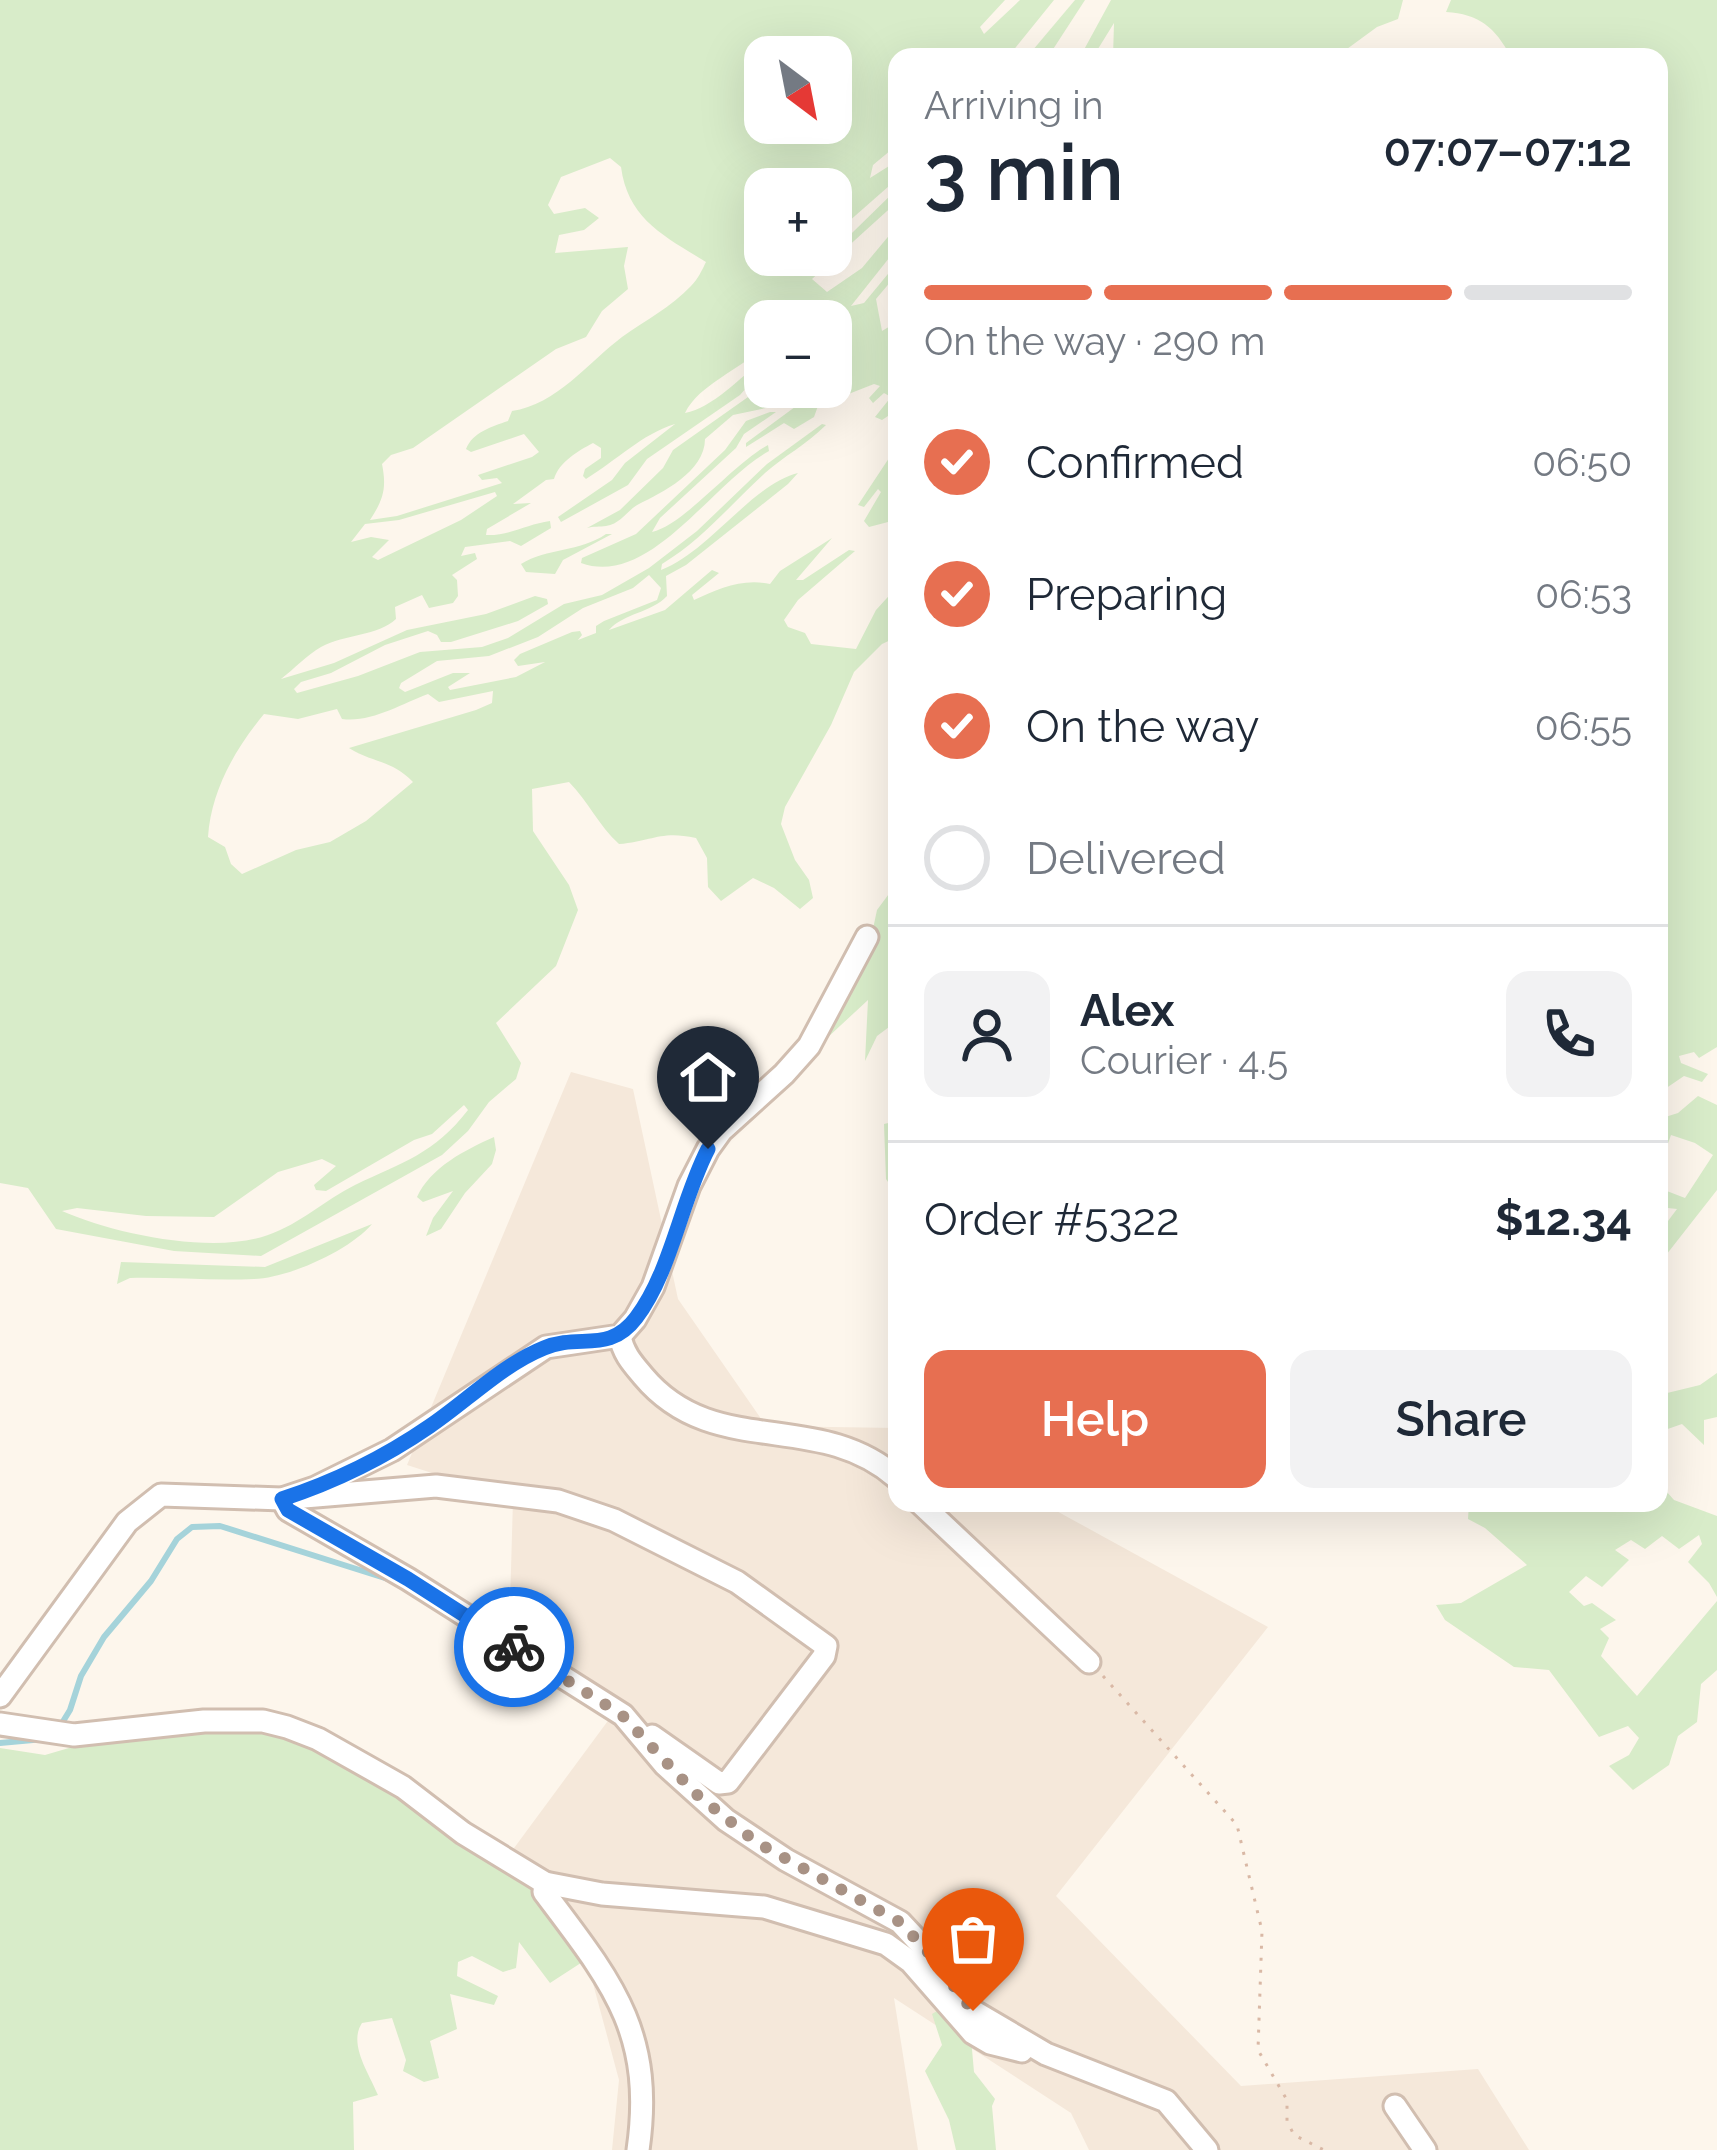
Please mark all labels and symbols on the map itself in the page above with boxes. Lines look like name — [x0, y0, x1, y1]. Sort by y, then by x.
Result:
north arrow — [744, 36, 852, 144]
pin — [657, 1026, 759, 1149]
courier — [454, 1587, 574, 1707]
pin — [922, 1888, 1024, 2011]

